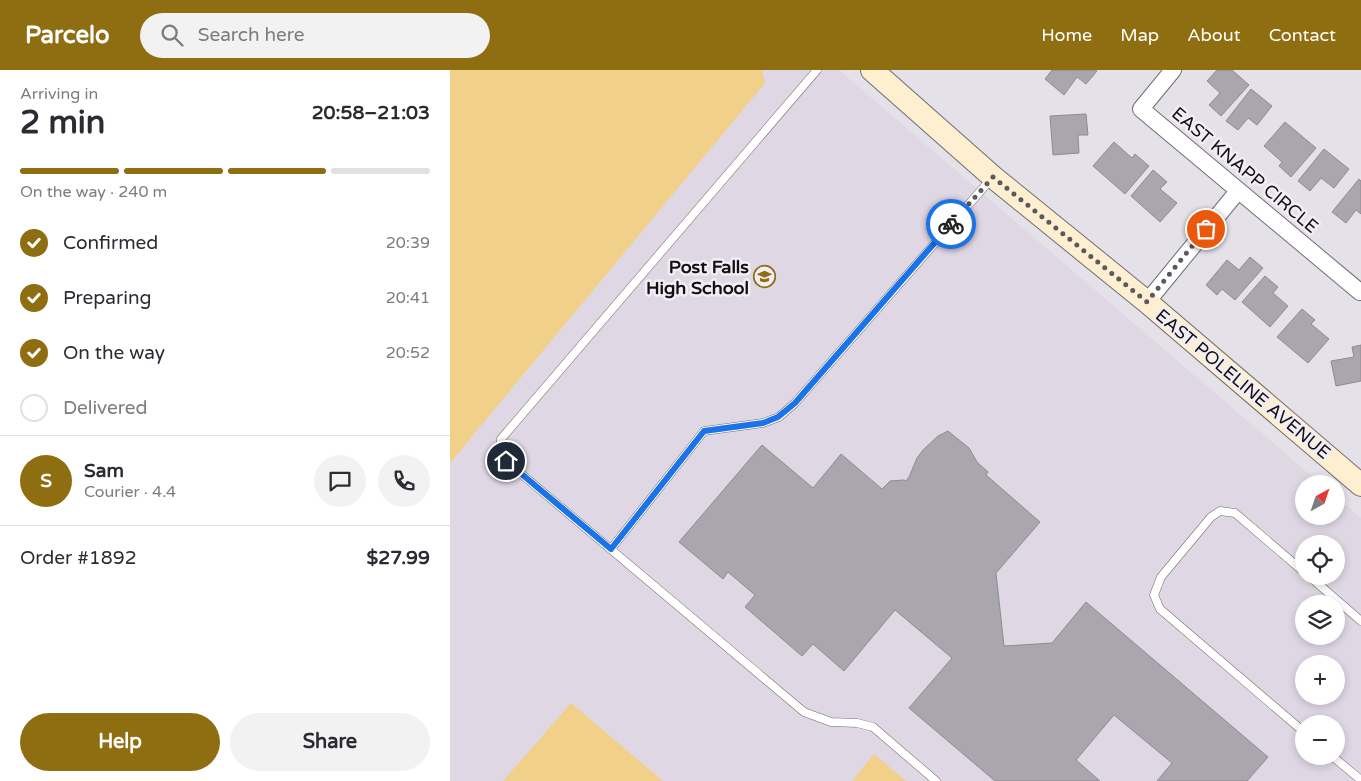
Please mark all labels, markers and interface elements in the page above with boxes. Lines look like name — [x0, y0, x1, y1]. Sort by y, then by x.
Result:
search box — [140, 13, 490, 58]
text: Parcelo — [25, 21, 110, 50]
icon: search — [158, 21, 186, 49]
text: Search here — [198, 24, 305, 46]
text: Home — [1041, 24, 1092, 46]
text: Map — [1120, 24, 1159, 46]
text: About — [1187, 24, 1241, 46]
text: Contact — [1269, 24, 1336, 46]
text: Arriving in — [20, 84, 98, 104]
text: 20:58–21:03 — [312, 102, 430, 124]
street label: EAST KNAPP CIRCLE — [1167, 102, 1323, 238]
text: 2 min — [20, 104, 105, 142]
text: On the way · 240 m — [20, 182, 167, 202]
courier — [926, 199, 976, 249]
pin — [1185, 208, 1227, 250]
icon: bike — [937, 210, 965, 238]
icon: bag — [1192, 215, 1220, 243]
icon: check — [20, 229, 48, 257]
text: Confirmed — [63, 232, 158, 254]
text: 20:39 — [386, 233, 430, 253]
place label: Post Falls High School — [646, 256, 749, 299]
school or university icon: Post Falls High School — [753, 265, 777, 289]
icon: check — [20, 284, 48, 312]
text: Preparing — [63, 287, 152, 309]
text: 20:41 — [386, 288, 430, 308]
street label: EAST POLELINE AVENUE — [1151, 304, 1335, 464]
icon: check — [20, 339, 48, 367]
text: On the way — [63, 342, 165, 364]
text: 20:52 — [386, 343, 430, 363]
text: Delivered — [63, 397, 148, 419]
pin — [485, 440, 527, 482]
icon: home — [492, 447, 520, 475]
button: chat — [314, 455, 366, 507]
button: phone — [378, 455, 430, 507]
text: Sam — [84, 460, 124, 482]
text: S — [40, 470, 52, 492]
north arrow — [1295, 475, 1345, 525]
map controls — [1295, 475, 1345, 765]
text: Courier · 4.4 — [84, 482, 176, 502]
button: locate — [1295, 535, 1345, 585]
text: Order #1892 — [20, 547, 137, 569]
text: $27.99 — [367, 547, 430, 569]
button: layers — [1295, 595, 1345, 645]
button: + — [1295, 655, 1345, 705]
button: Help — [20, 713, 220, 771]
button: Share — [230, 713, 430, 771]
button: − — [1295, 715, 1345, 765]

